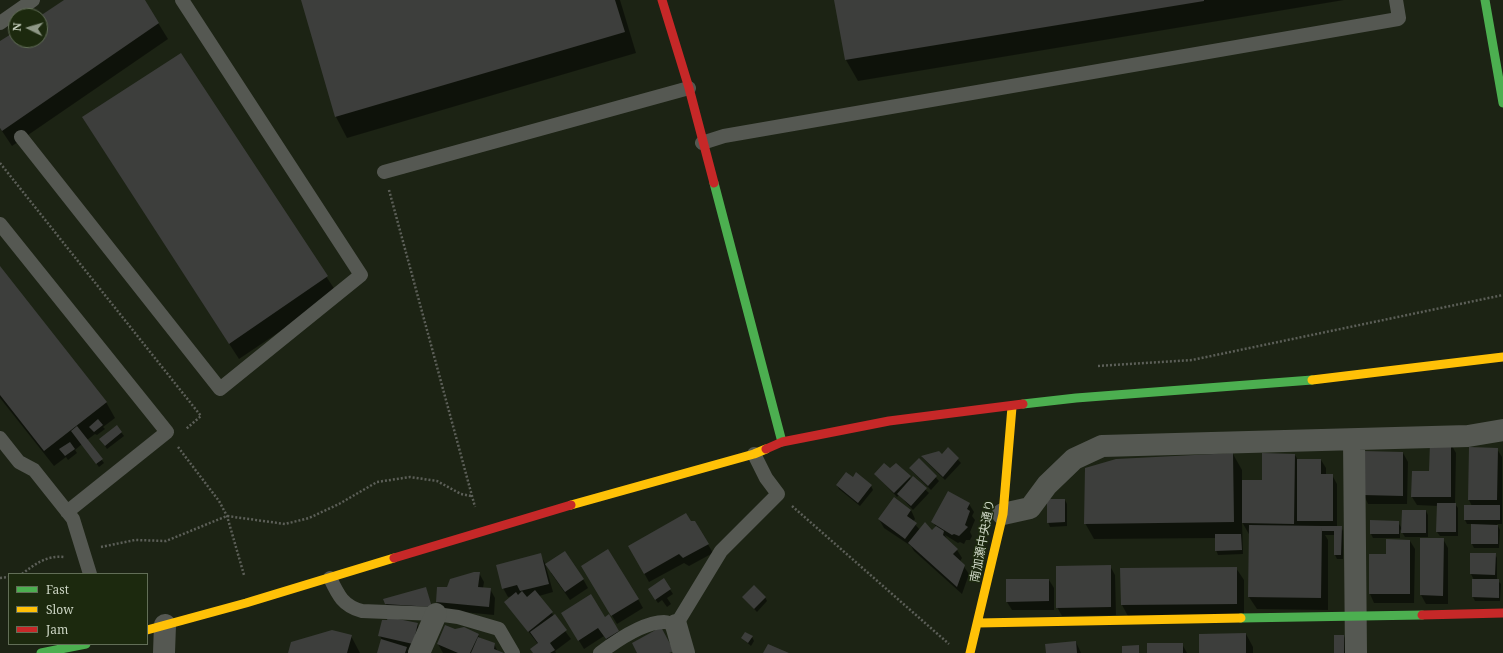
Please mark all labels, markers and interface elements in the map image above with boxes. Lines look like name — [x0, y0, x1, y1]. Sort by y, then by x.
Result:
north arrow — [8, 8, 48, 48]
text: N — [9, 22, 24, 32]
street label: 南加瀬中央通り — [968, 498, 998, 584]
legend — [8, 573, 148, 645]
text: Fast — [46, 581, 69, 598]
text: Slow — [46, 601, 74, 618]
text: Jam — [46, 621, 68, 638]

